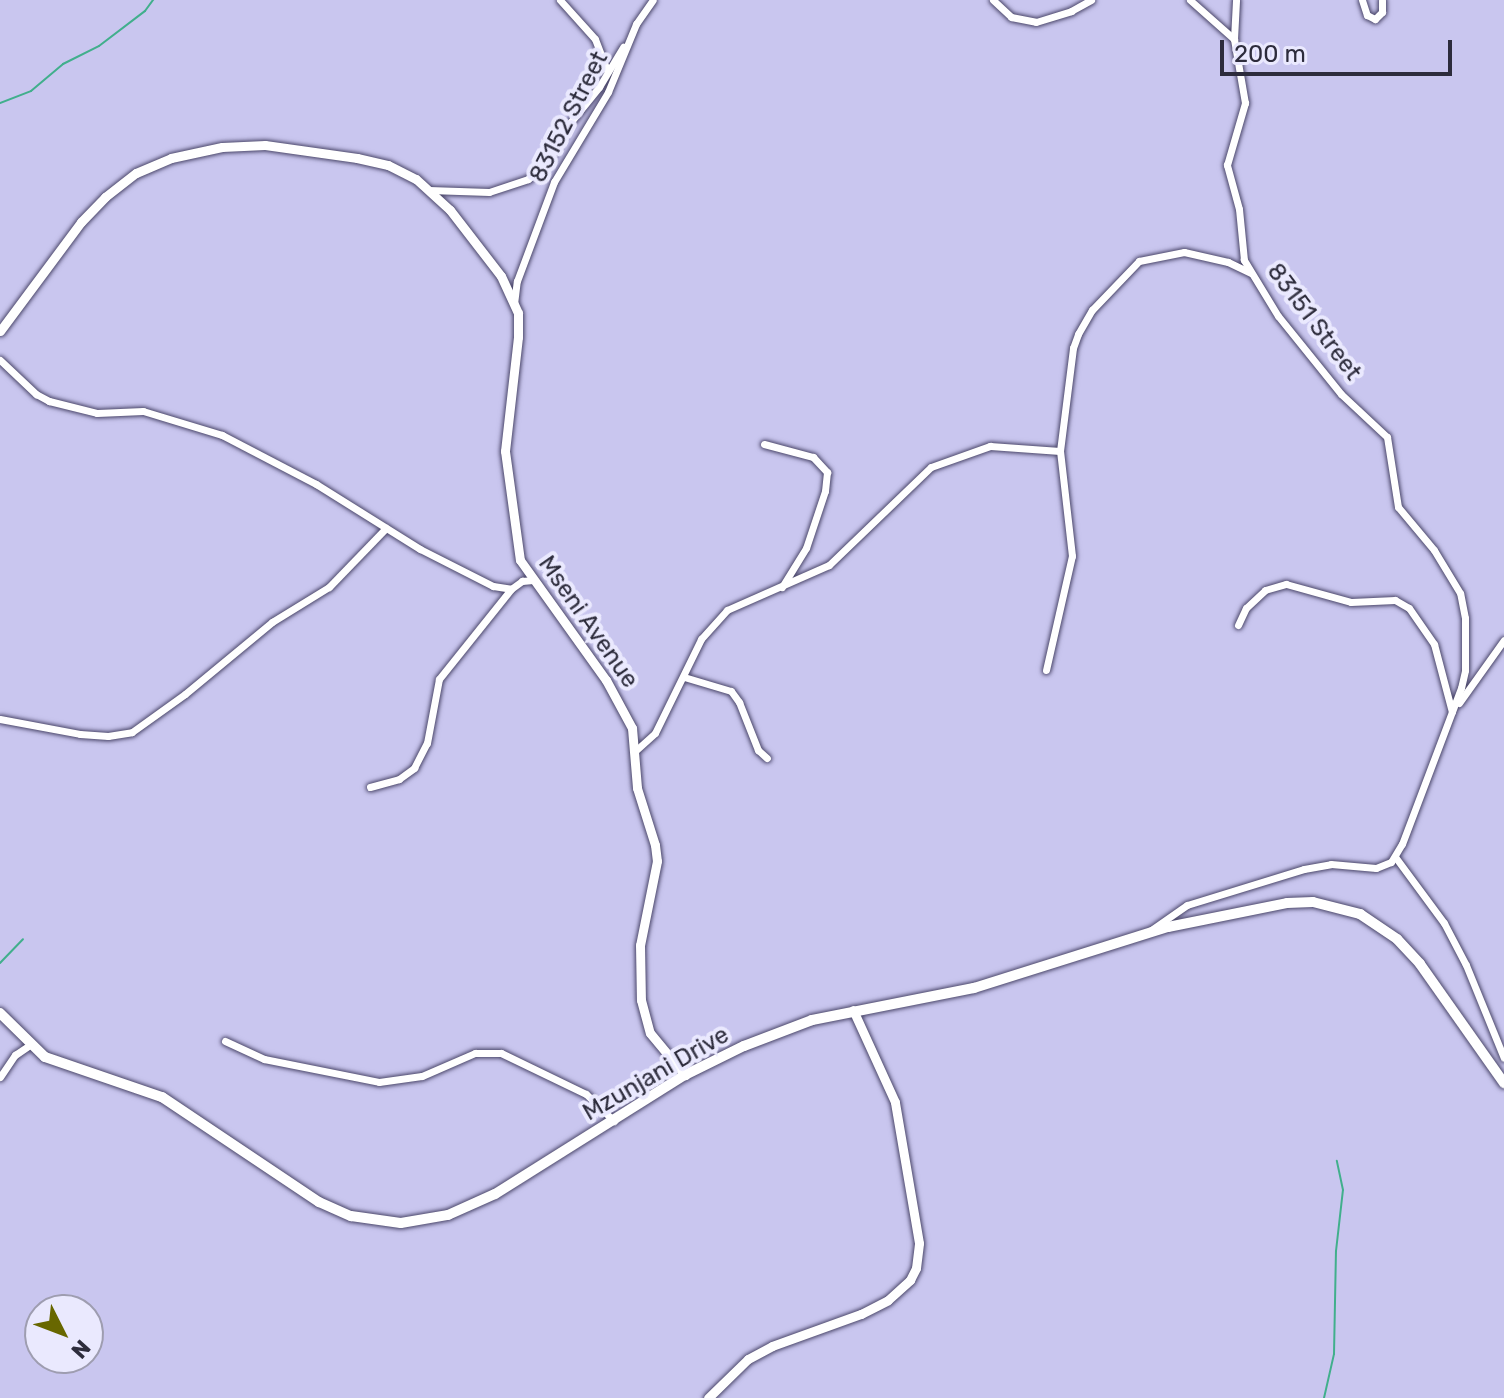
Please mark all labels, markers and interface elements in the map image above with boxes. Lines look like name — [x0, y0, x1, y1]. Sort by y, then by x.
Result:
scale bar — [1224, 24, 1456, 74]
text: 200 m — [1234, 40, 1306, 68]
street label: 83152 Street — [524, 47, 614, 187]
street label: 83151 Street — [1261, 258, 1367, 386]
street label: Mseni Avenue — [532, 550, 644, 694]
street label: Mzunjani Drive — [578, 1021, 734, 1127]
north arrow — [24, 1294, 104, 1374]
text: N — [65, 1334, 96, 1364]

